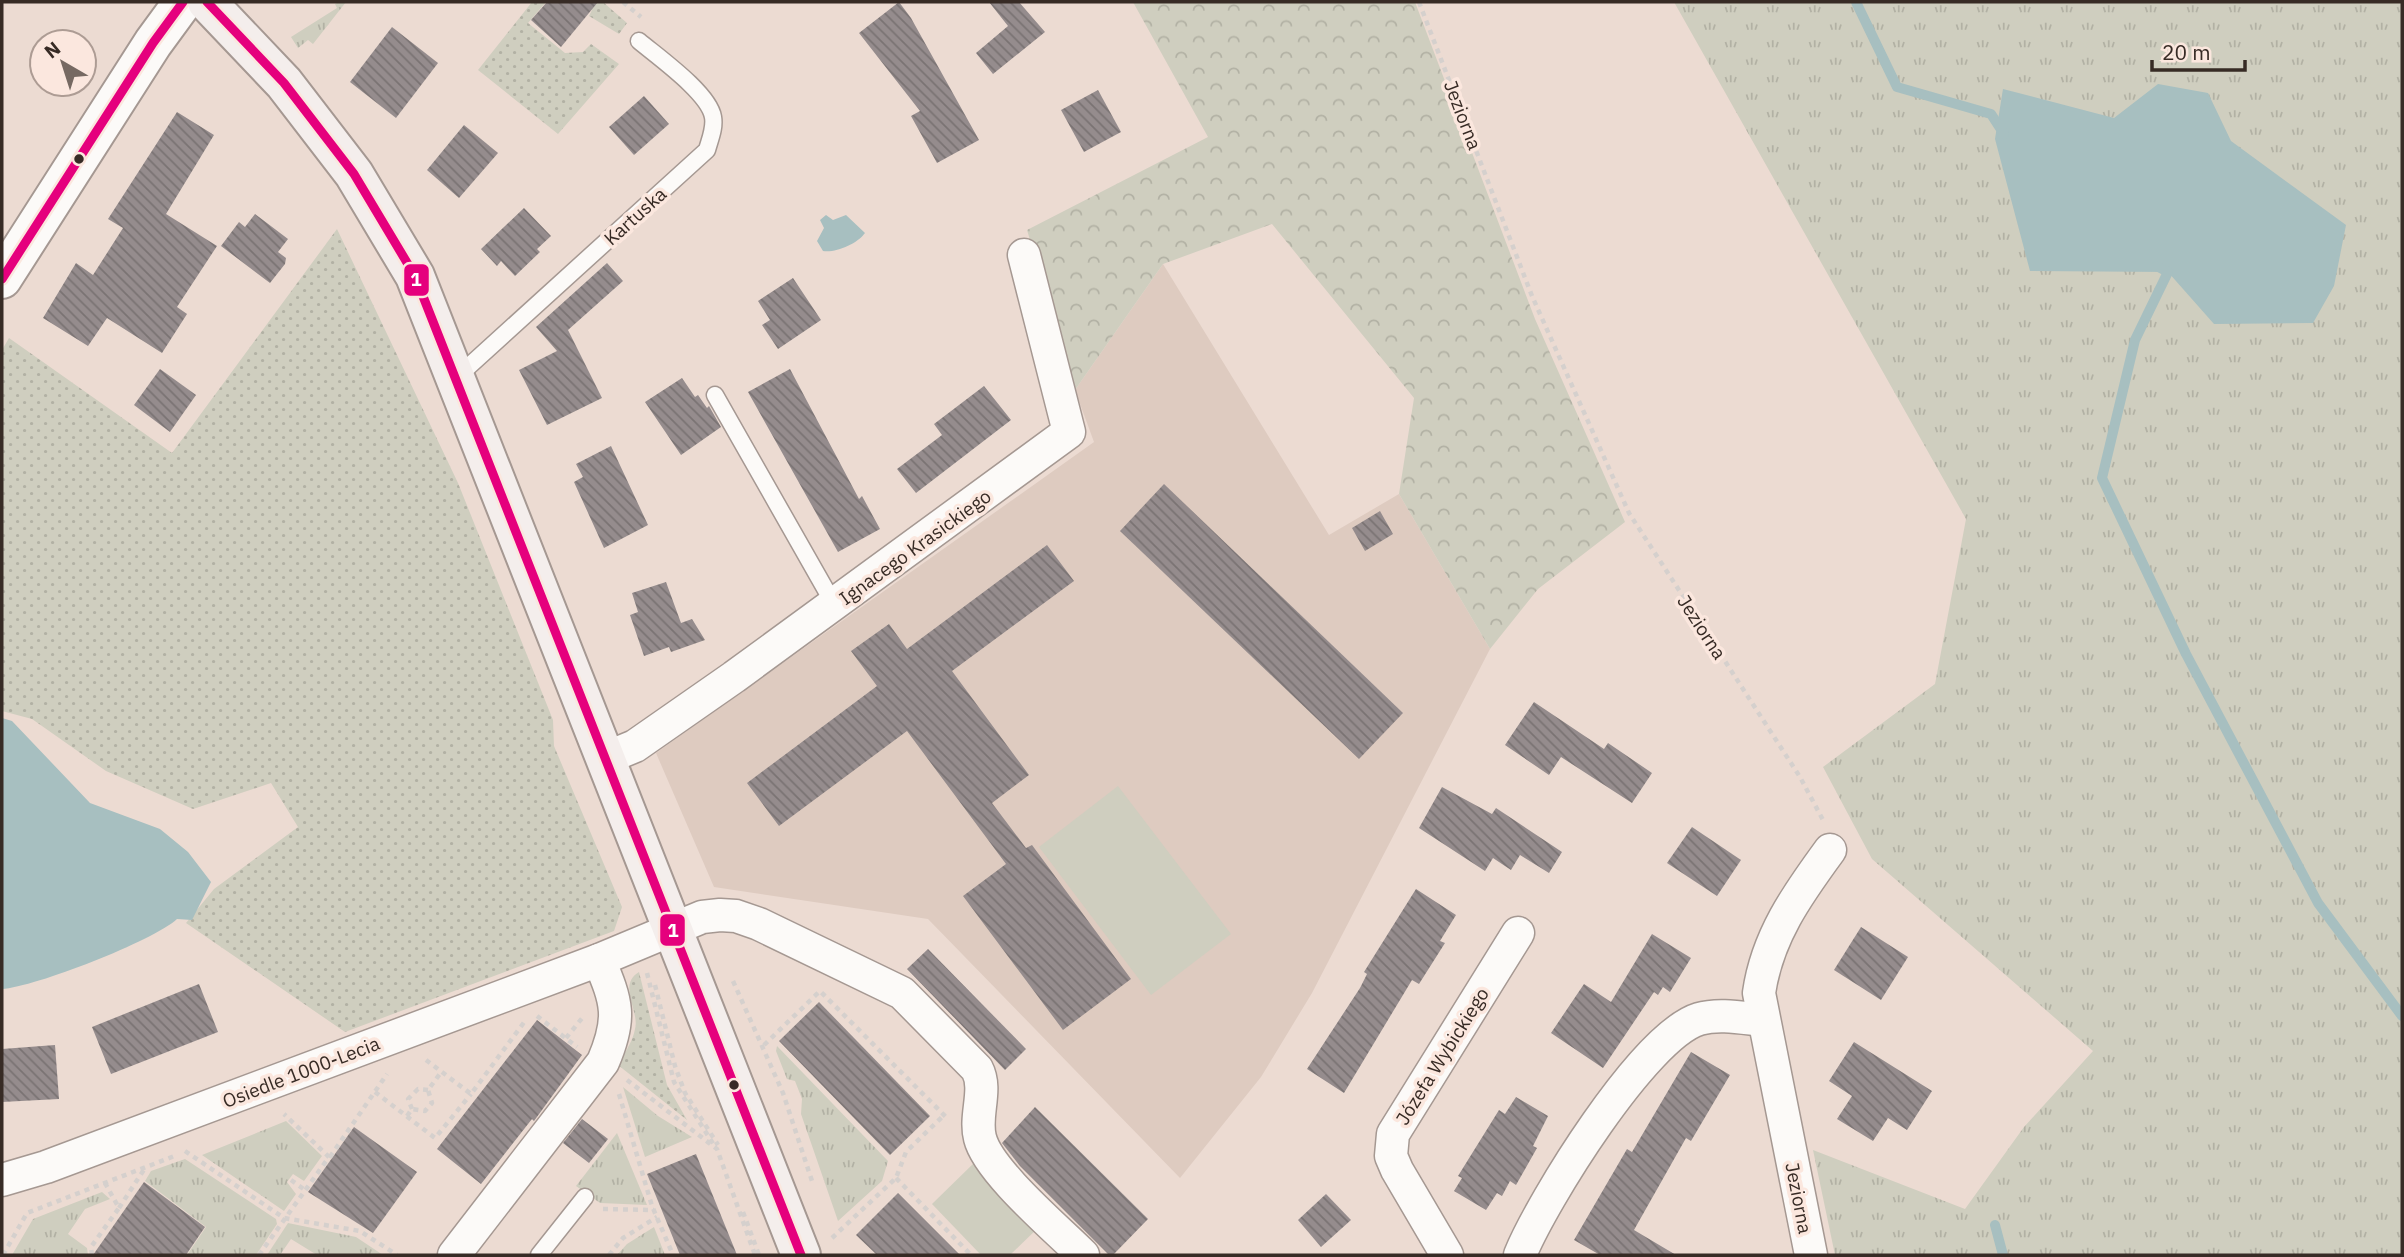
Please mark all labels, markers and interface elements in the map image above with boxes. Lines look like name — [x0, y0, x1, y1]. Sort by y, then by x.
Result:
north arrow — [28, 28, 98, 98]
scale bar — [2152, 28, 2245, 72]
text: N — [39, 36, 65, 63]
text: 20 m — [2162, 38, 2211, 66]
street label: Jeziorna — [1439, 77, 1487, 153]
unlabelled marker — [72, 152, 86, 166]
street label: Kartuska — [599, 182, 671, 250]
line badge: 1 — [403, 263, 430, 297]
text: 1 — [410, 267, 422, 291]
street label: Ignacego Krasickiego — [834, 484, 996, 610]
street label: Jeziorna — [1672, 590, 1732, 664]
line badge: 1 — [659, 913, 686, 947]
text: 1 — [667, 918, 679, 942]
street label: Józefa Wybickiego — [1390, 983, 1494, 1129]
street label: Osiedle 1000-Lecia — [219, 1031, 383, 1113]
unlabelled marker — [727, 1078, 741, 1092]
street label: Jeziorna — [1780, 1160, 1818, 1236]

